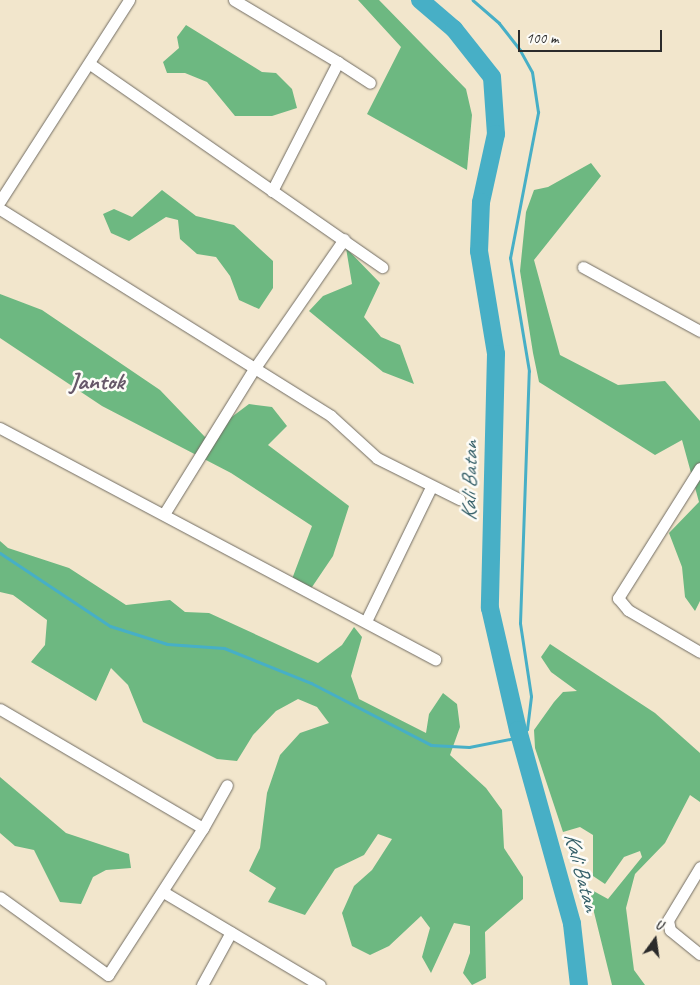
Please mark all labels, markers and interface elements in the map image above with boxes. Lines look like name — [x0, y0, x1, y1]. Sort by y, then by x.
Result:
scale bar — [520, 20, 664, 52]
text: 100 m — [526, 29, 558, 48]
district label: Jantok — [70, 368, 124, 396]
water label: Kali Batan — [456, 441, 484, 521]
water label: Kali Batan — [558, 830, 604, 914]
north arrow — [630, 915, 680, 965]
text: U — [653, 916, 664, 934]

